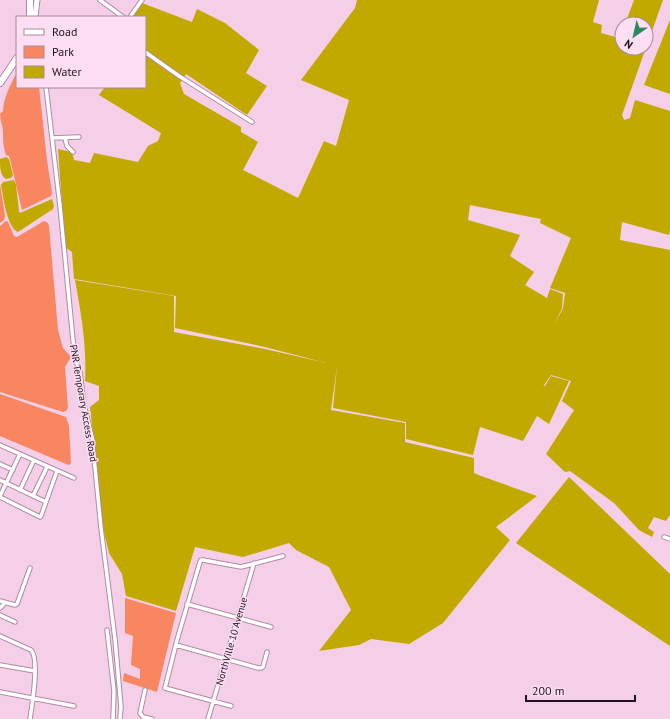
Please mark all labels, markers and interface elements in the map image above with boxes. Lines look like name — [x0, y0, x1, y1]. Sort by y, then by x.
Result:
legend — [16, 16, 146, 88]
north arrow — [614, 16, 654, 56]
text: Road — [52, 24, 77, 39]
text: N — [621, 36, 635, 52]
text: Park — [52, 44, 74, 59]
text: Water — [52, 64, 82, 79]
street label: PNR Temporary Access Road — [67, 343, 100, 463]
street label: NorthVille 10 Avenue — [213, 596, 250, 687]
scale bar — [526, 677, 635, 703]
text: 200 m — [532, 683, 565, 698]

